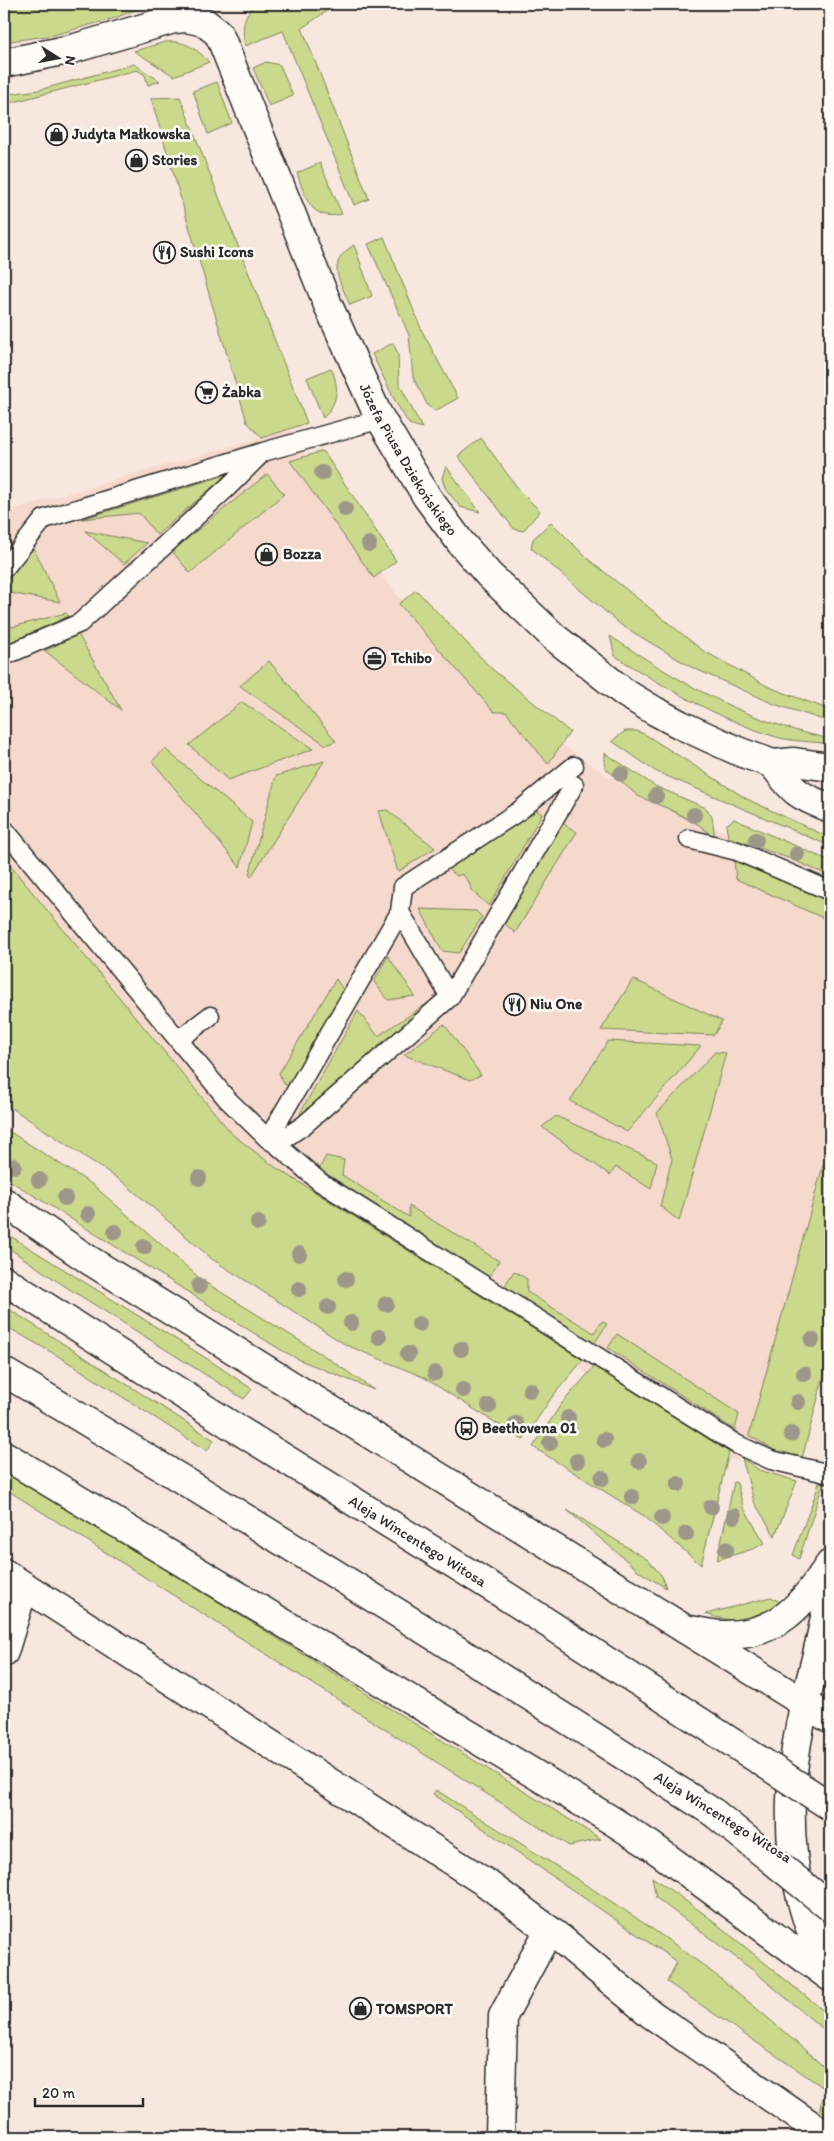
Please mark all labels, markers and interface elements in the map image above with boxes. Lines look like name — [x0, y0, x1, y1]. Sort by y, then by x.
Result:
north arrow — [32, 32, 82, 82]
text: N — [61, 54, 80, 67]
shop icon: Judyta Małkowska — [44, 122, 68, 146]
place label: Judyta Małkowska — [71, 125, 191, 144]
shop icon: Stories — [124, 148, 148, 172]
place label: Stories — [152, 151, 197, 169]
restaurant icon: Sushi Icons — [152, 240, 176, 264]
place label: Sushi Icons — [180, 243, 254, 261]
supermarket icon: Żabka — [194, 380, 218, 404]
street label: Józefa Piusa Dziekońskiego — [356, 380, 461, 539]
place label: Żabka — [222, 383, 262, 401]
shop icon: Bozza — [255, 542, 279, 566]
place label: Bozza — [283, 545, 322, 563]
office icon: Tchibo — [363, 646, 387, 670]
place label: Tchibo — [390, 649, 432, 667]
restaurant icon: Niu One — [502, 992, 526, 1016]
place label: Niu One — [530, 995, 582, 1013]
bus stop icon: Beethovena 01 — [454, 1416, 478, 1440]
place label: Beethovena 01 — [482, 1419, 576, 1437]
street label: Aleja Wincentego Witosa — [345, 1492, 490, 1591]
street label: Aleja Wincentego Witosa — [651, 1767, 795, 1867]
shop icon: TOMSPORT — [348, 1997, 372, 2021]
place label: TOMSPORT — [375, 2000, 453, 2018]
scale bar — [35, 2076, 142, 2108]
text: 20 m — [42, 2084, 76, 2102]

